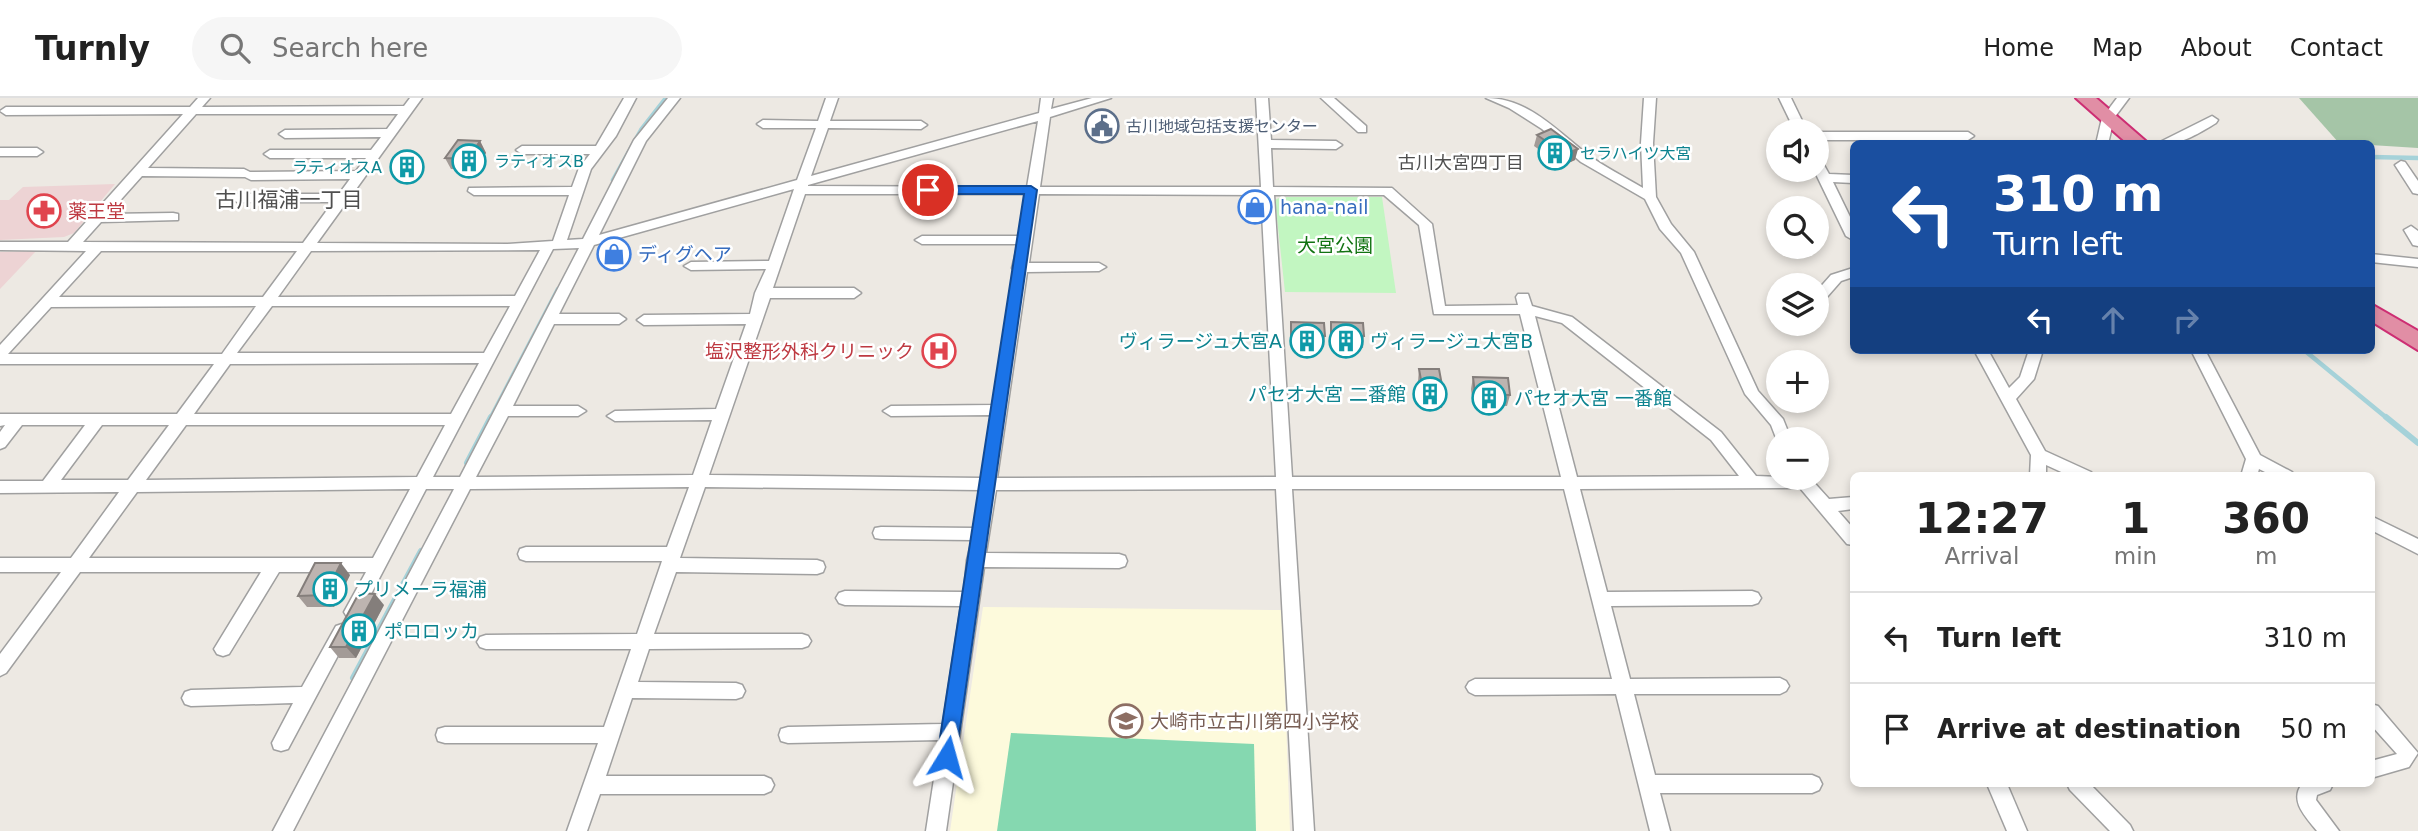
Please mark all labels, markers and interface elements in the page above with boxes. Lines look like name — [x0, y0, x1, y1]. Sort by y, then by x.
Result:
search box — [192, 17, 682, 80]
text: Turnly — [35, 29, 150, 68]
icon: search — [216, 29, 254, 67]
text: Search here — [272, 33, 428, 63]
text: Home — [1983, 34, 2054, 62]
text: Map — [2092, 34, 2143, 62]
text: About — [2181, 34, 2252, 62]
text: Contact — [2290, 34, 2383, 62]
public building icon: 古川地域包括支援センター — [1083, 107, 1121, 145]
place label: 古川地域包括支援センター — [1126, 117, 1318, 136]
map controls — [1766, 119, 1829, 490]
button: sound — [1766, 119, 1829, 182]
building icon: セラハイツ大宮 — [1536, 134, 1574, 172]
building icon: ラティオスB — [450, 142, 488, 180]
place label: セラハイツ大宮 — [1580, 144, 1692, 163]
building icon: ラティオスA — [388, 148, 426, 186]
place label: ラティオスB — [494, 152, 584, 171]
district label: 古川大宮四丁目 — [1398, 152, 1524, 173]
place label: ラティオスA — [292, 158, 382, 177]
pin — [898, 160, 958, 220]
text: 310 m — [1993, 166, 2163, 223]
icon: left — [1878, 168, 1969, 259]
icon: arrive — [909, 171, 947, 209]
district label: 古川福浦一丁目 — [216, 188, 363, 212]
shop icon: hana-nail — [1236, 188, 1274, 226]
pharmacy icon: 薬王堂 — [25, 192, 63, 230]
place label: hana-nail — [1280, 196, 1368, 218]
button: search — [1766, 196, 1829, 259]
place label: 薬王堂 — [68, 200, 125, 222]
text: Turn left — [1993, 225, 2123, 263]
park label: 大宮公園 — [1297, 234, 1373, 256]
shop icon: ディグヘア — [595, 235, 633, 273]
place label: ディグヘア — [638, 243, 732, 265]
button: layers — [1766, 273, 1829, 336]
icon: left — [2021, 301, 2059, 339]
icon: ahead — [2094, 301, 2132, 339]
icon: right — [2167, 301, 2205, 339]
building icon: ヴィラージュ大宮A — [1288, 322, 1326, 360]
building icon: ヴィラージュ大宮B — [1327, 322, 1365, 360]
place label: ヴィラージュ大宮A — [1119, 330, 1282, 352]
place label: ヴィラージュ大宮B — [1370, 330, 1533, 352]
hospital icon: 塩沢整形外科クリニック — [920, 332, 958, 370]
place label: 塩沢整形外科クリニック — [705, 340, 914, 362]
button: + — [1766, 350, 1829, 413]
building icon: パセオ大宮 二番館 — [1411, 375, 1449, 413]
building icon: パセオ大宮 一番館 — [1470, 379, 1508, 417]
place label: パセオ大宮 二番館 — [1248, 383, 1406, 405]
place label: パセオ大宮 一番館 — [1514, 387, 1672, 409]
button: − — [1766, 427, 1829, 490]
text: 12:27 — [1915, 494, 2049, 543]
text: 1 — [2121, 494, 2150, 543]
text: 360 — [2222, 494, 2310, 543]
text: Arrival — [1945, 543, 2019, 569]
text: min — [2114, 543, 2157, 569]
text: m — [2255, 543, 2277, 569]
building icon: プリメーラ福浦 — [311, 570, 349, 608]
place label: プリメーラ福浦 — [354, 578, 487, 600]
building icon: ポロロッカ — [340, 612, 378, 650]
icon: left — [1878, 619, 1916, 657]
place label: ポロロッカ — [384, 620, 479, 642]
text: Turn left — [1937, 623, 2061, 653]
text: 310 m — [2264, 623, 2347, 653]
school or university icon: 大崎市立古川第四小学校 — [1107, 702, 1145, 740]
place label: 大崎市立古川第四小学校 — [1150, 710, 1359, 732]
icon: arrive — [1878, 710, 1916, 748]
text: Arrive at destination — [1937, 714, 2241, 744]
text: 50 m — [2280, 714, 2347, 744]
position arrow — [910, 720, 984, 794]

